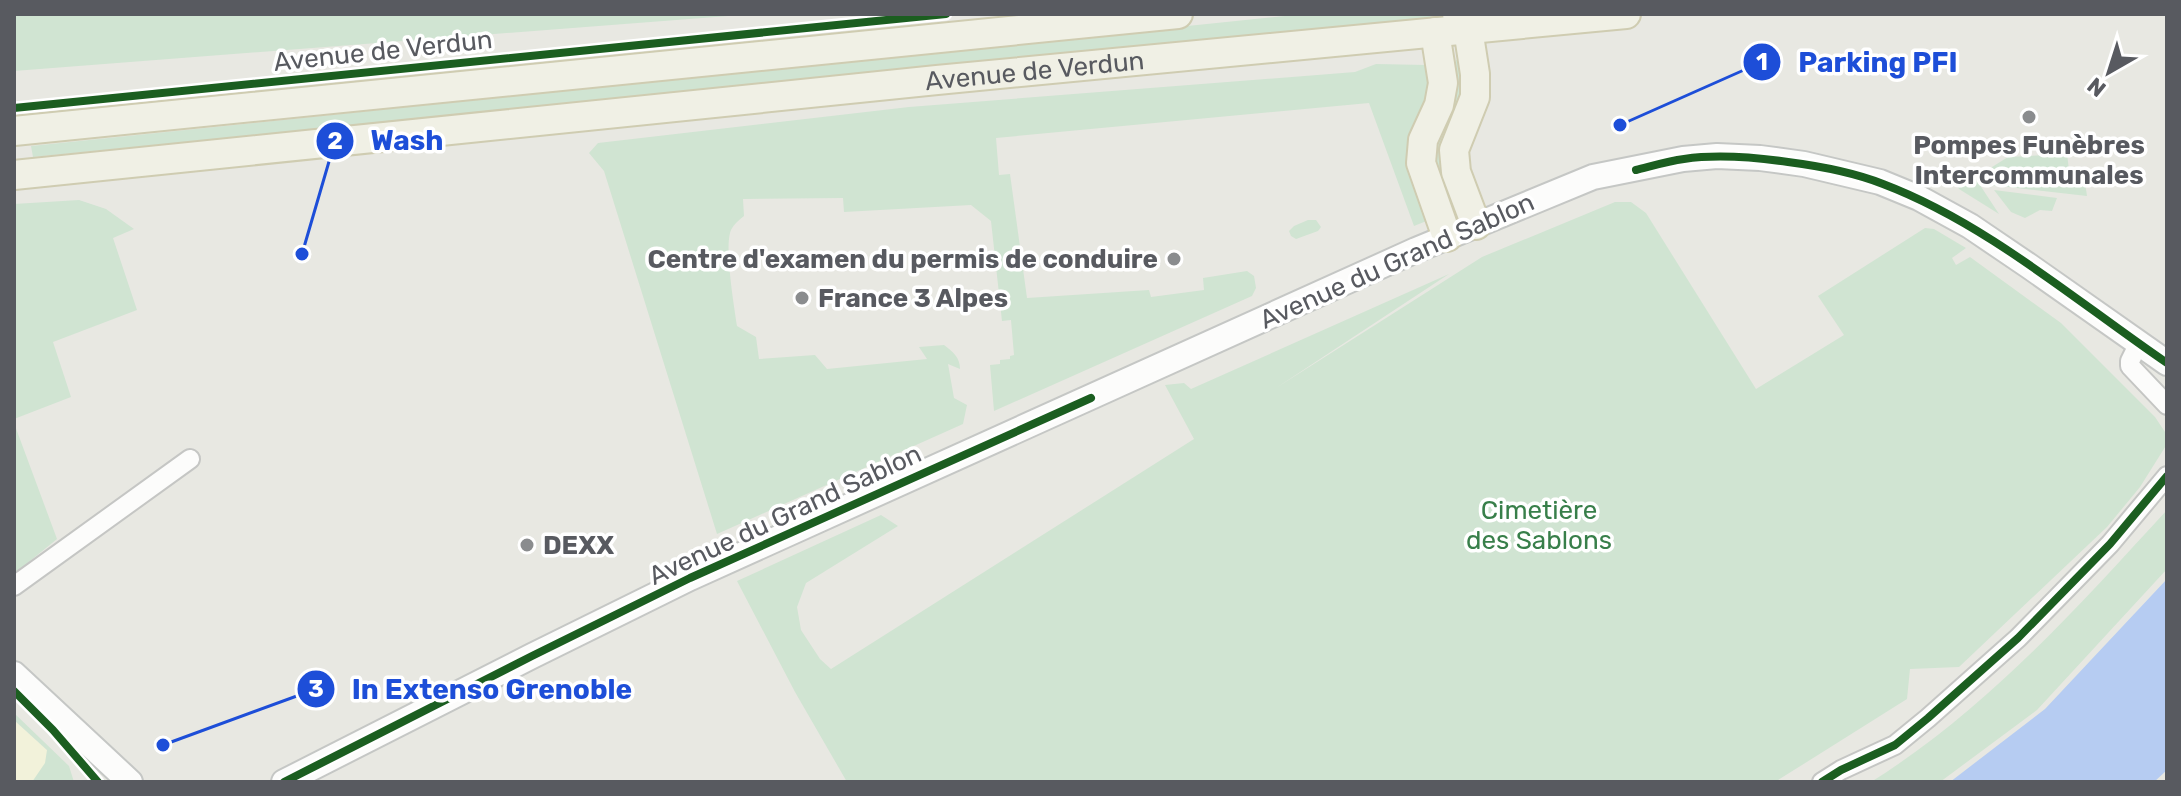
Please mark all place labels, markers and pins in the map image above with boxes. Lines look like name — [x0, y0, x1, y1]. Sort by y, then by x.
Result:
callout: Parking PFI — [1742, 36, 1973, 88]
marker: Pompes Funèbres Intercommunales — [2020, 108, 2038, 126]
callout: Wash — [315, 115, 459, 167]
place label: Pompes Funèbres Intercommunales — [1913, 130, 2145, 191]
place label: Centre d'examen du permis de conduire — [648, 244, 1158, 275]
marker: Centre d'examen du permis de conduire — [1165, 250, 1183, 268]
place label: France 3 Alpes — [818, 283, 1008, 314]
marker: France 3 Alpes — [793, 289, 811, 307]
place label: DEXX — [543, 530, 614, 561]
marker: DEXX — [518, 536, 536, 554]
callout: In Extenso Grenoble — [296, 663, 649, 715]

